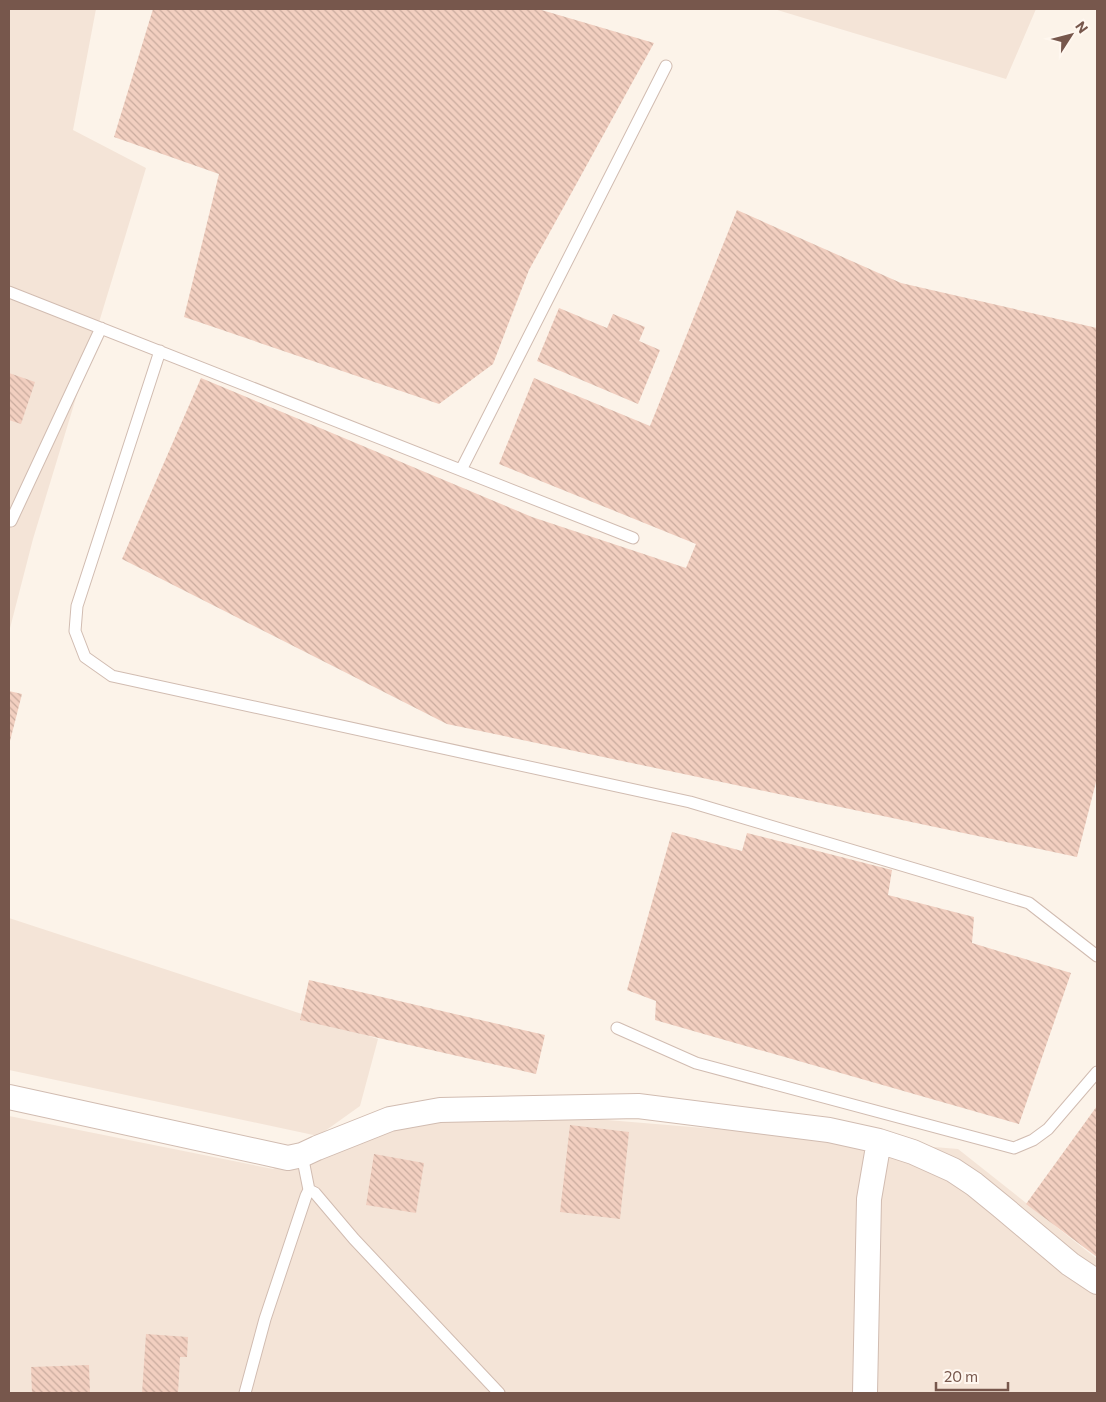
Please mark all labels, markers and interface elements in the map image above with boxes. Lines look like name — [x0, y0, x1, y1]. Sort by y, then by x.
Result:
north arrow — [1046, 10, 1096, 60]
text: N — [1072, 18, 1092, 36]
scale bar — [936, 1360, 1008, 1392]
text: 20 m — [944, 1367, 978, 1385]

